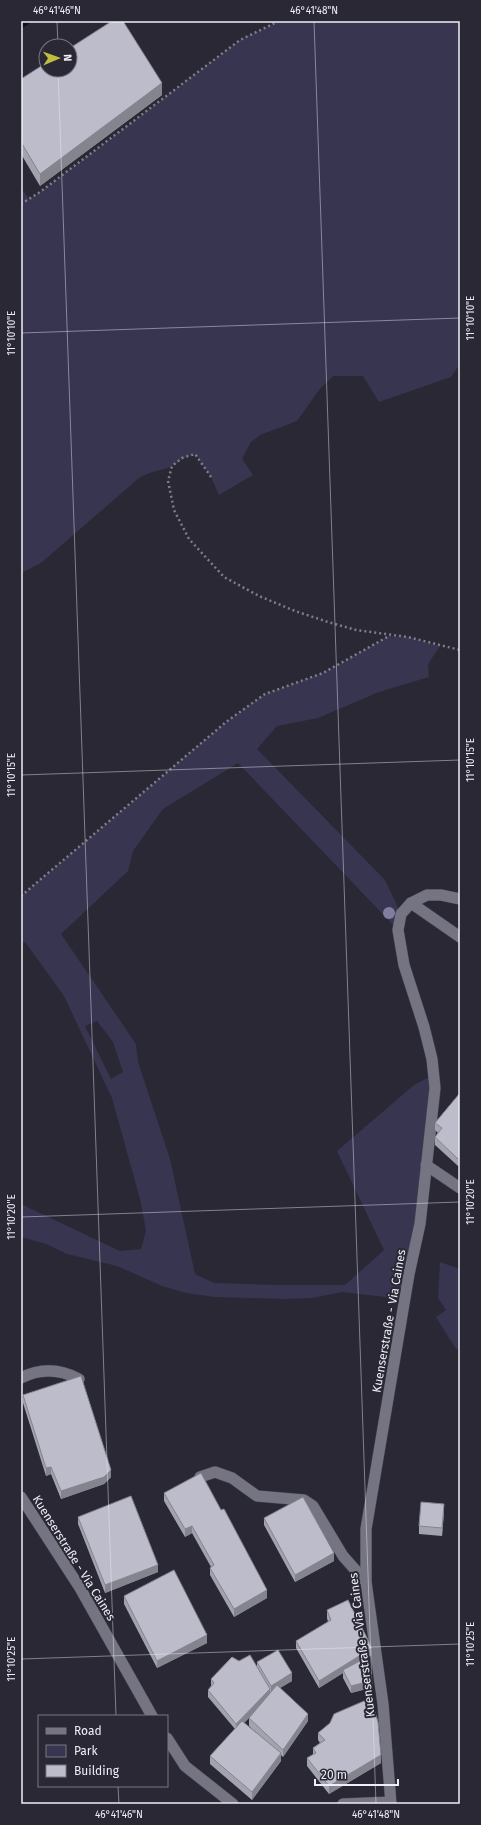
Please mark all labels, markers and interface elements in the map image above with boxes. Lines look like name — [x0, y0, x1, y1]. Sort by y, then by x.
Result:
text: 46°41'46"N — [33, 5, 81, 17]
text: 46°41'48"N — [290, 5, 338, 17]
north arrow — [38, 38, 78, 78]
text: N — [61, 54, 74, 62]
text: 11°10'10"E — [465, 296, 477, 340]
text: 11°10'10"E — [6, 311, 18, 355]
text: 11°10'15"E — [465, 738, 477, 782]
text: 11°10'15"E — [6, 753, 18, 797]
text: 11°10'20"E — [465, 1179, 477, 1225]
text: 11°10'20"E — [6, 1194, 18, 1240]
street label: Kuenserstraße - Via Caines — [370, 1248, 409, 1394]
street label: Kuenserstraße - Via Caines — [30, 1493, 119, 1624]
street label: Kuenserstraße - Via Caines — [346, 1572, 378, 1718]
text: 11°10'25"E — [465, 1622, 477, 1666]
text: 11°10'25"E — [6, 1637, 18, 1681]
legend — [38, 1715, 168, 1787]
text: Road — [74, 1724, 102, 1738]
text: Park — [74, 1744, 98, 1758]
scale bar — [315, 1761, 398, 1787]
text: Building — [74, 1764, 120, 1778]
text: 20 m — [321, 1768, 347, 1782]
text: 46°41'46"N — [95, 1809, 143, 1821]
text: 46°41'48"N — [352, 1809, 400, 1821]

